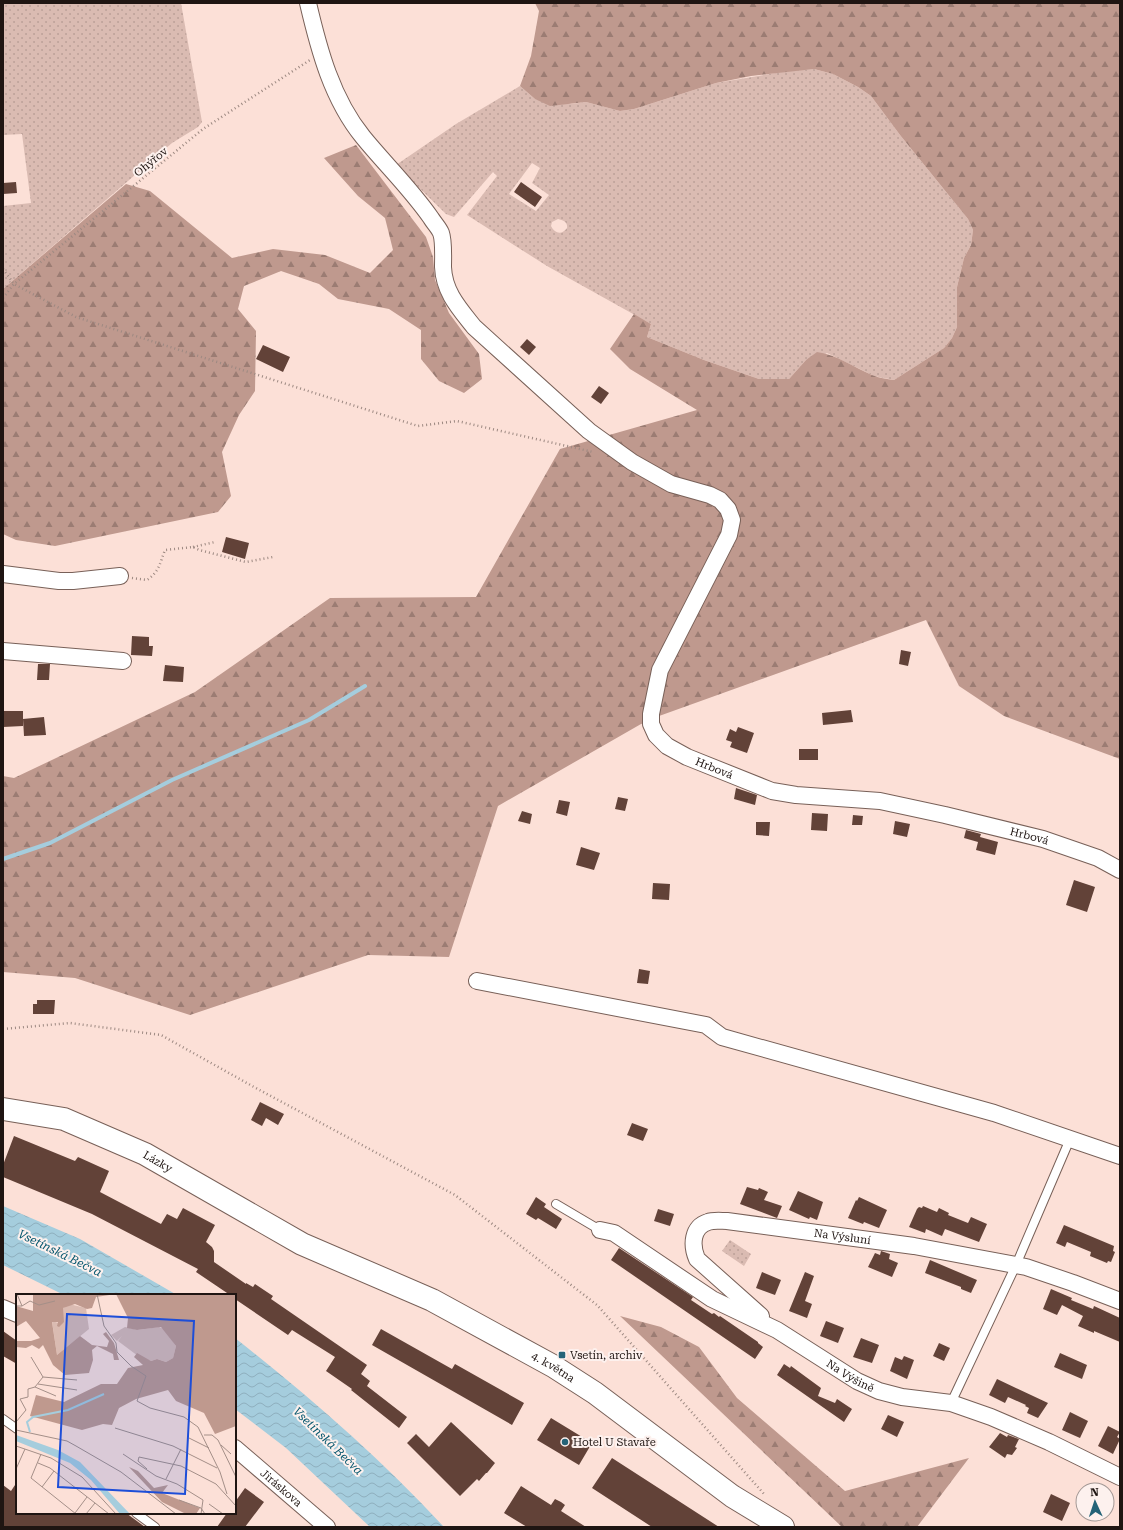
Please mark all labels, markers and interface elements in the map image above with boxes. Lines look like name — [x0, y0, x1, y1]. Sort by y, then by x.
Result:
street label: Ohýřov — [132, 144, 171, 179]
street label: Hrbová — [694, 755, 735, 781]
street label: Hrbová — [1009, 825, 1050, 847]
street label: Lázky — [141, 1148, 175, 1175]
street label: Na Výsluní — [813, 1226, 872, 1247]
water label: Vsetínská Bečva — [16, 1227, 104, 1279]
inset map — [16, 1294, 236, 1514]
street label: 4. května — [529, 1349, 577, 1385]
place label: Vsetín, archiv — [570, 1349, 643, 1362]
marker: Vsetín, archiv — [557, 1350, 567, 1360]
street label: Na Výšině — [824, 1357, 876, 1394]
water label: Vsetínská Bečva — [290, 1404, 366, 1478]
place label: Hotel U Stavaře — [573, 1436, 656, 1449]
marker: Hotel U Stavaře — [560, 1437, 570, 1447]
street label: Jiráskova — [258, 1466, 305, 1509]
north arrow — [1075, 1482, 1115, 1522]
text: N — [1090, 1486, 1100, 1499]

